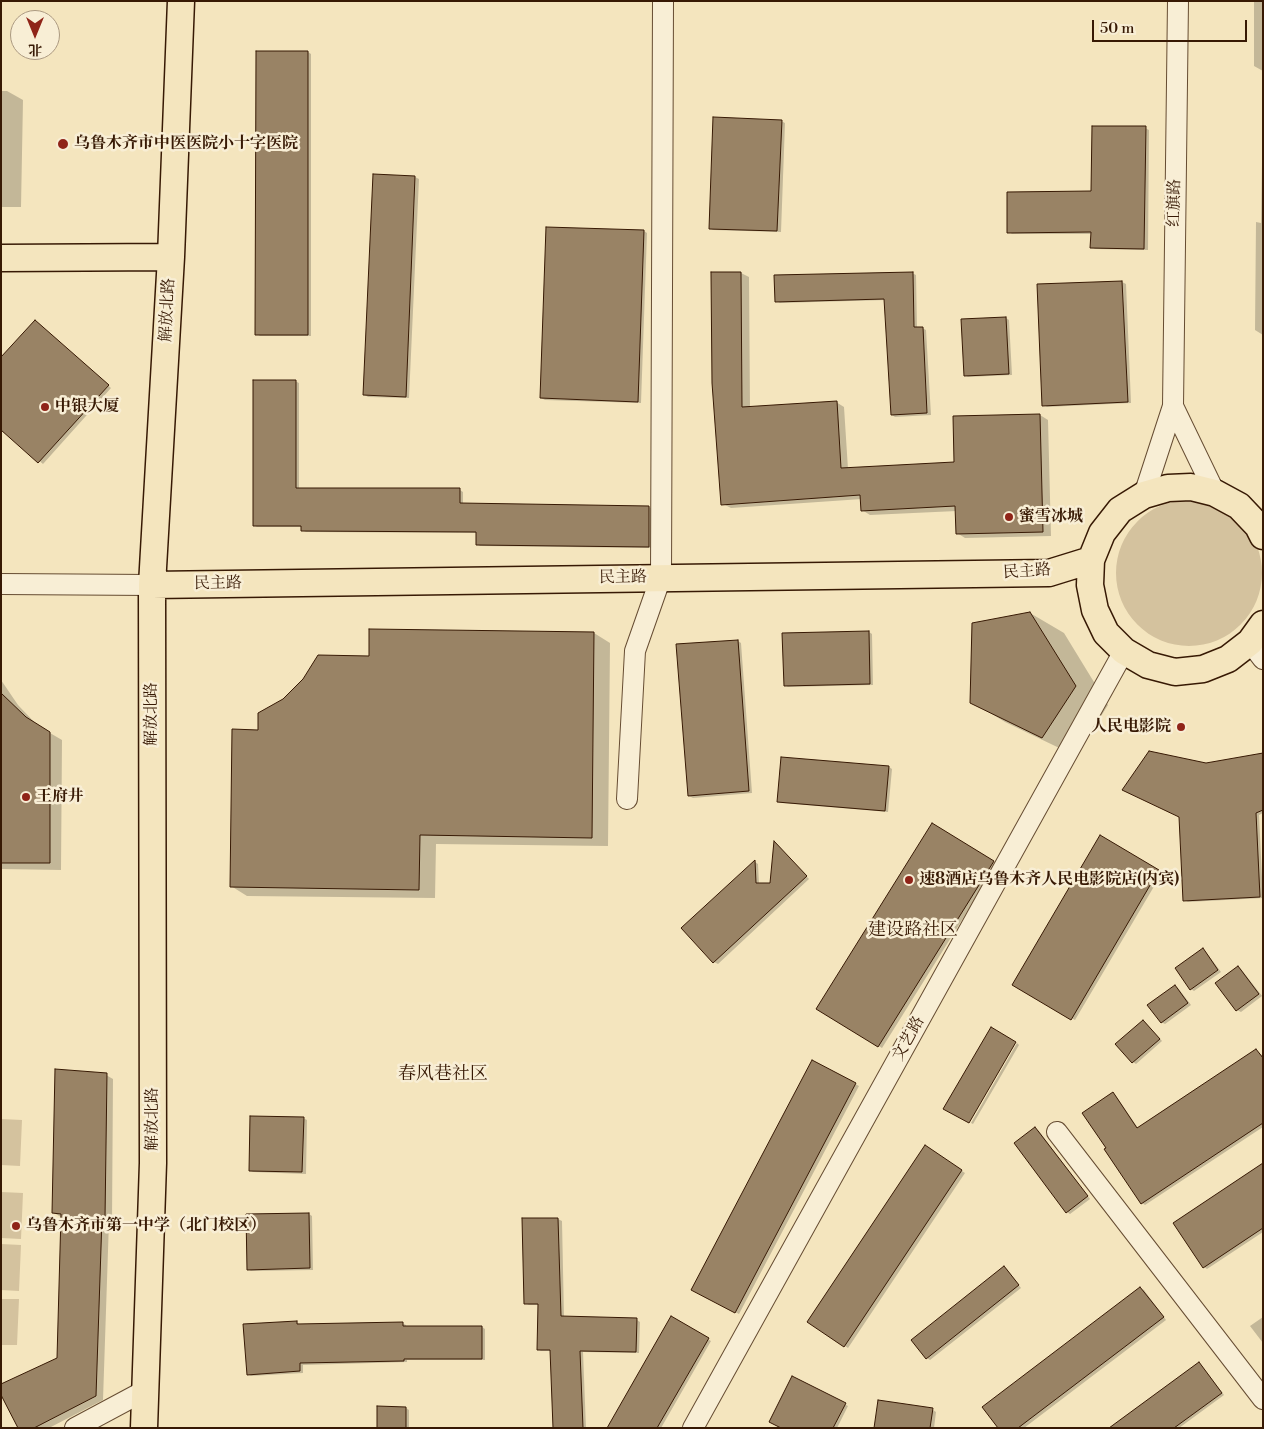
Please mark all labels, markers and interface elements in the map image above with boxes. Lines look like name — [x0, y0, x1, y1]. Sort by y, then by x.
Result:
north arrow — [10, 10, 60, 60]
scale bar — [1094, 10, 1249, 42]
text: 50 m — [1100, 19, 1134, 38]
text: 北 — [28, 40, 42, 58]
place label: 乌鲁木齐市中医医院小十字医院 — [74, 134, 298, 154]
marker: 乌鲁木齐市中医医院小十字医院 — [56, 137, 70, 151]
street label: 红旗路 — [1165, 179, 1185, 227]
street label: 解放北路 — [157, 278, 179, 342]
place label: 中银大厦 — [55, 397, 119, 417]
marker: 中银大厦 — [39, 401, 51, 413]
place label: 蜜雪冰城 — [1019, 507, 1083, 527]
marker: 蜜雪冰城 — [1003, 511, 1015, 523]
street label: 民主路 — [1002, 561, 1052, 583]
street label: 民主路 — [599, 568, 647, 588]
street label: 民主路 — [194, 574, 242, 594]
street label: 解放北路 — [142, 682, 162, 746]
place label: 人民电影院 — [1091, 717, 1171, 737]
marker: 人民电影院 — [1175, 721, 1187, 733]
place label: 王府井 — [36, 787, 84, 807]
marker: 王府井 — [20, 791, 32, 803]
place label: 速8酒店乌鲁木齐人民电影院店(内宾) — [919, 870, 1179, 890]
marker: 速8酒店乌鲁木齐人民电影院店(内宾) — [903, 874, 915, 886]
district label: 建设路社区 — [868, 920, 958, 942]
street label: 文艺路 — [889, 1013, 929, 1065]
district label: 春风巷社区 — [398, 1064, 488, 1086]
street label: 解放北路 — [143, 1087, 163, 1151]
place label: 乌鲁木齐市第一中学（北门校区） — [26, 1216, 266, 1236]
marker: 乌鲁木齐市第一中学（北门校区） — [10, 1220, 22, 1232]

